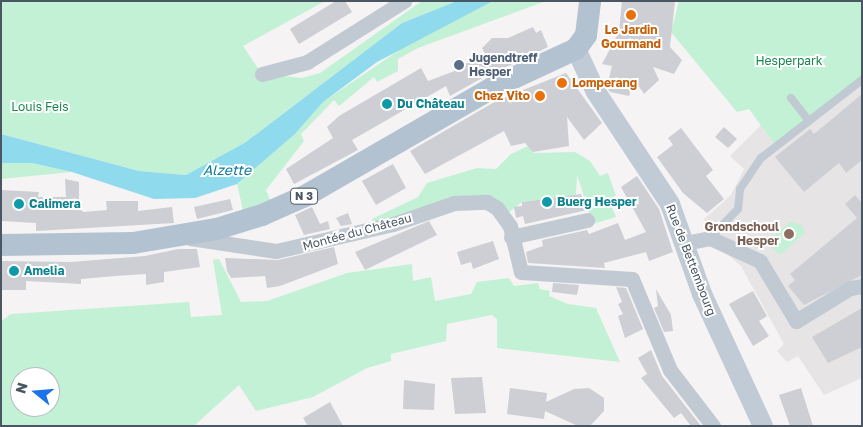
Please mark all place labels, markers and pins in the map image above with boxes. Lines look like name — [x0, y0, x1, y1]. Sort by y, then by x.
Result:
marker: Le Jardin Gourmand — [625, 9, 637, 21]
place label: Le Jardin Gourmand — [601, 23, 661, 51]
place label: Jugendtreff Hesper — [469, 51, 537, 79]
marker: Jugendtreff Hesper — [453, 59, 465, 71]
place label: Lomperang — [572, 76, 637, 90]
marker: Lomperang — [556, 77, 568, 89]
place label: Chez Vito — [474, 89, 530, 103]
marker: Chez Vito — [534, 90, 546, 102]
place label: Du Château — [397, 97, 464, 111]
marker: Du Château — [381, 98, 393, 110]
place label: Buerg Hesper — [557, 195, 637, 209]
marker: Buerg Hesper — [541, 196, 553, 208]
place label: Calimera — [29, 197, 81, 211]
marker: Calimera — [13, 198, 25, 210]
place label: Grondschoul Hesper — [705, 220, 779, 248]
marker: Grondschoul Hesper — [783, 228, 795, 240]
place label: Amelia — [24, 264, 64, 278]
marker: Amelia — [8, 265, 20, 277]

